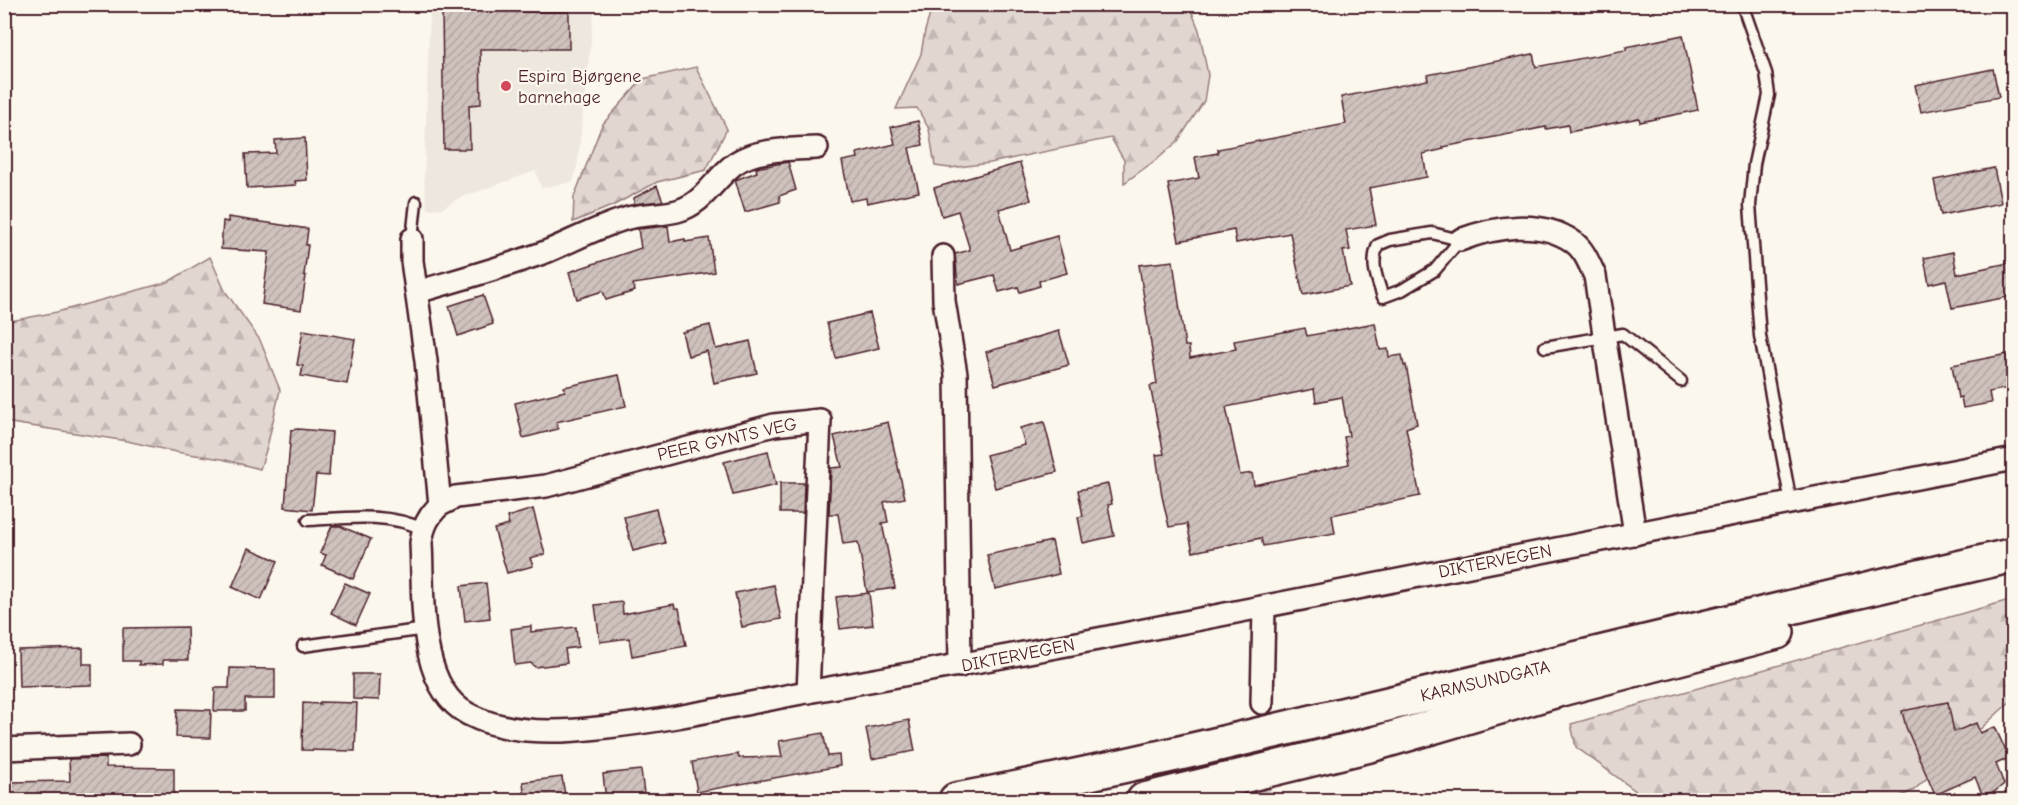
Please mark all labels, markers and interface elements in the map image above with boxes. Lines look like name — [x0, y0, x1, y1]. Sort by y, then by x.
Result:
place label: Espira Bjørgene barnehage — [518, 66, 641, 108]
marker: Espira Bjørgene barnehage — [499, 79, 513, 93]
street label: PEER GYNTS VEG — [655, 413, 799, 466]
street label: DIKTERVEGEN — [1437, 540, 1553, 583]
street label: DIKTERVEGEN — [960, 634, 1076, 677]
street label: KARMSUNDGATA — [1418, 656, 1552, 707]

